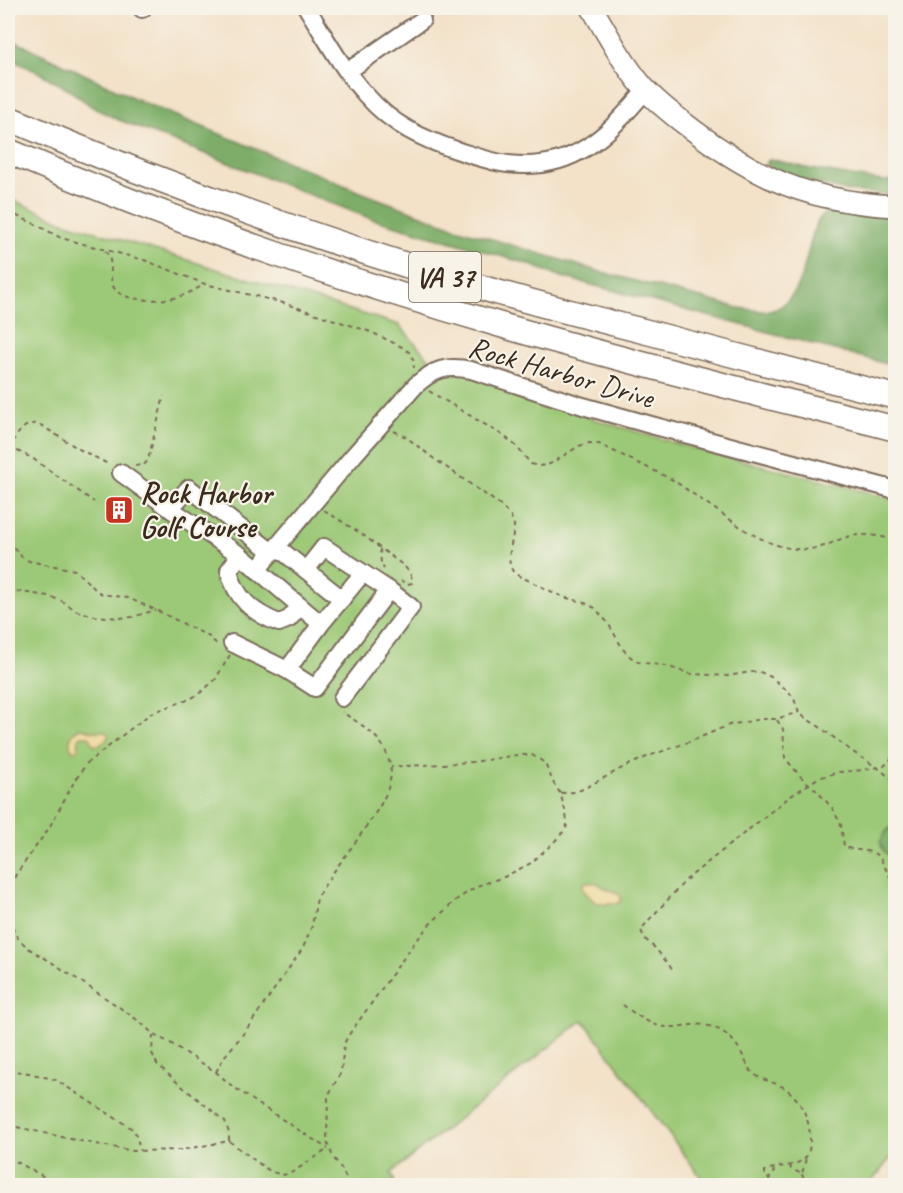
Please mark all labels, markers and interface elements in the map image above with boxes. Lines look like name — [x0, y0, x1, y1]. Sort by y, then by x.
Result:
road number: VA 37 — [409, 252, 481, 302]
street label: Rock Harbor Drive — [464, 327, 660, 417]
place label: Rock Harbor Golf Course — [140, 474, 275, 546]
building icon: Rock Harbor Golf Course — [103, 494, 135, 526]

